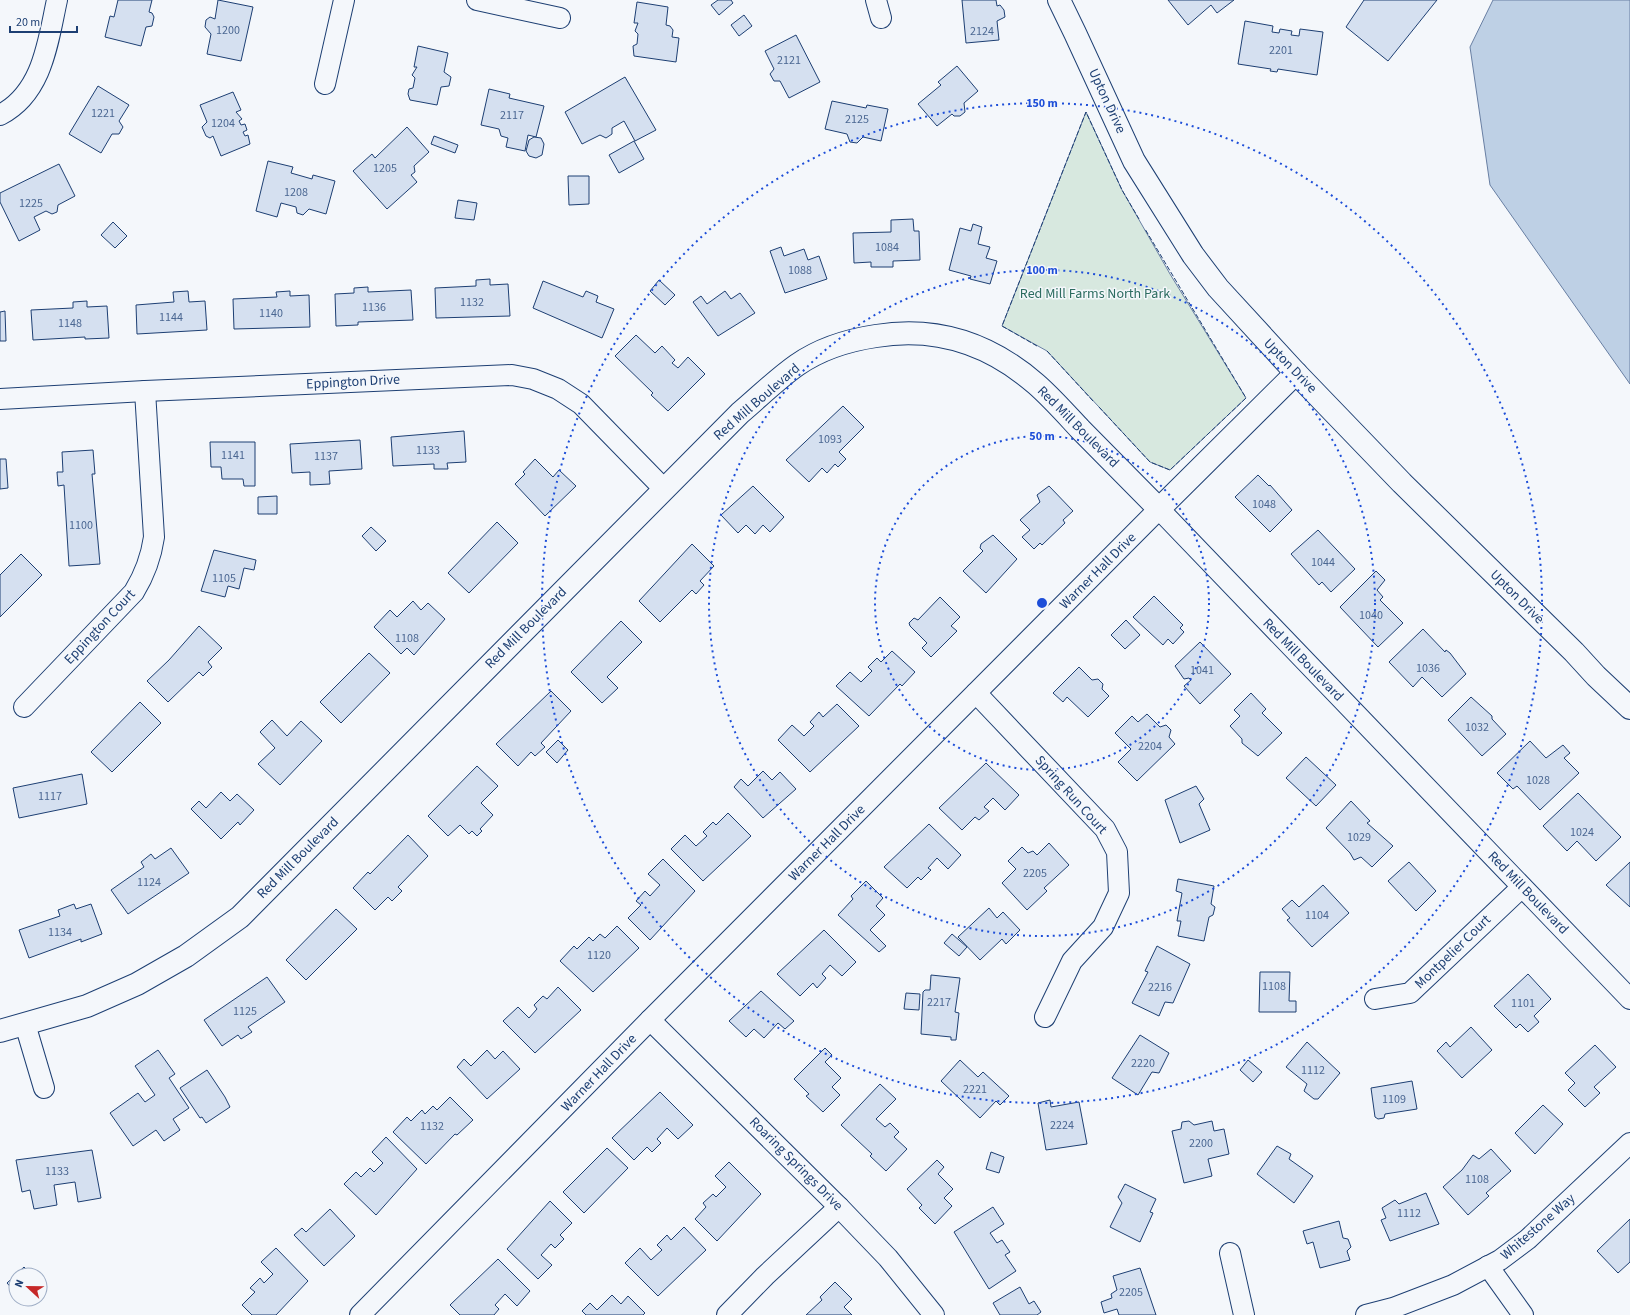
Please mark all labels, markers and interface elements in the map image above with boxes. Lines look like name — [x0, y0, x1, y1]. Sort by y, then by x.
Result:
scale bar — [10, 8, 77, 34]
text: 20 m — [16, 14, 40, 31]
house number: 1200 — [216, 22, 240, 39]
house number: 2124 — [970, 23, 994, 40]
house number: 2201 — [1269, 42, 1293, 59]
house number: 2121 — [777, 52, 801, 69]
street label: Upton Drive — [1083, 65, 1131, 137]
text: 150 m — [1026, 95, 1058, 112]
house number: 1221 — [91, 105, 115, 122]
house number: 2117 — [500, 107, 524, 124]
house number: 2125 — [845, 111, 869, 128]
house number: 1204 — [211, 115, 235, 132]
house number: 1205 — [373, 160, 397, 177]
house number: 1208 — [284, 184, 308, 201]
house number: 1225 — [19, 195, 43, 212]
house number: 1084 — [875, 239, 899, 256]
house number: 1088 — [788, 262, 812, 279]
text: 100 m — [1026, 262, 1058, 279]
park label: Red Mill Farms North Park — [1020, 284, 1170, 304]
house number: 1132 — [460, 294, 484, 311]
house number: 1136 — [362, 299, 386, 316]
house number: 1140 — [259, 305, 283, 322]
house number: 1144 — [159, 309, 183, 326]
house number: 1148 — [58, 315, 82, 332]
street label: Upton Drive — [1259, 334, 1321, 398]
street label: Red Mill Boulevard — [709, 359, 805, 445]
street label: Eppington Drive — [306, 370, 401, 394]
street label: Red Mill Boulevard — [1032, 381, 1124, 473]
text: 50 m — [1029, 428, 1055, 445]
house number: 1093 — [818, 431, 842, 448]
house number: 1133 — [416, 442, 440, 459]
house number: 1141 — [221, 447, 245, 464]
house number: 1137 — [314, 448, 338, 465]
house number: 1048 — [1252, 496, 1276, 513]
house number: 1100 — [69, 517, 93, 534]
street label: Warner Hall Drive — [1055, 528, 1141, 614]
house number: 1044 — [1311, 554, 1335, 571]
street label: Upton Drive — [1485, 565, 1549, 629]
house number: 1105 — [212, 570, 236, 587]
street label: Red Mill Boulevard — [480, 582, 572, 674]
street label: Eppington Court — [60, 585, 140, 669]
centre of rings — [1035, 596, 1049, 610]
house number: 1040 — [1359, 607, 1383, 624]
street label: Red Mill Boulevard — [1258, 614, 1348, 706]
house number: 1108 — [395, 630, 419, 647]
house number: 1036 — [1416, 660, 1440, 677]
house number: 1041 — [1190, 662, 1214, 679]
house number: 1032 — [1465, 719, 1489, 736]
house number: 2204 — [1138, 738, 1162, 755]
street label: Spring Run Court — [1030, 751, 1112, 839]
house number: 1028 — [1526, 772, 1550, 789]
house number: 1117 — [38, 788, 62, 805]
street label: Warner Hall Drive — [784, 800, 870, 886]
street label: Red Mill Boulevard — [252, 812, 344, 904]
house number: 1024 — [1570, 824, 1594, 841]
house number: 1029 — [1347, 829, 1371, 846]
street label: Red Mill Boulevard — [1483, 847, 1573, 939]
house number: 2205 — [1023, 865, 1047, 882]
house number: 1124 — [137, 874, 161, 891]
house number: 1104 — [1305, 907, 1329, 924]
street label: Montpelier Court — [1410, 910, 1496, 994]
house number: 1134 — [48, 924, 72, 941]
house number: 1120 — [587, 947, 611, 964]
house number: 1108 — [1262, 978, 1286, 995]
house number: 2216 — [1148, 979, 1172, 996]
house number: 2217 — [927, 994, 951, 1011]
house number: 1101 — [1511, 995, 1535, 1012]
house number: 1125 — [233, 1003, 257, 1020]
street label: Warner Hall Drive — [557, 1030, 641, 1116]
house number: 2220 — [1131, 1055, 1155, 1072]
house number: 1112 — [1301, 1062, 1325, 1079]
house number: 2221 — [963, 1081, 987, 1098]
house number: 1109 — [1382, 1091, 1406, 1108]
street label: Roaring Springs Drive — [745, 1113, 847, 1215]
house number: 2224 — [1050, 1117, 1074, 1134]
house number: 1132 — [420, 1118, 444, 1135]
house number: 2200 — [1189, 1135, 1213, 1152]
house number: 1133 — [45, 1163, 69, 1180]
house number: 1108 — [1465, 1171, 1489, 1188]
street label: Whitestone Way — [1496, 1189, 1580, 1265]
house number: 1112 — [1397, 1205, 1421, 1222]
north arrow — [8, 1267, 48, 1307]
text: N — [11, 1277, 28, 1290]
house number: 2205 — [1119, 1284, 1143, 1301]

